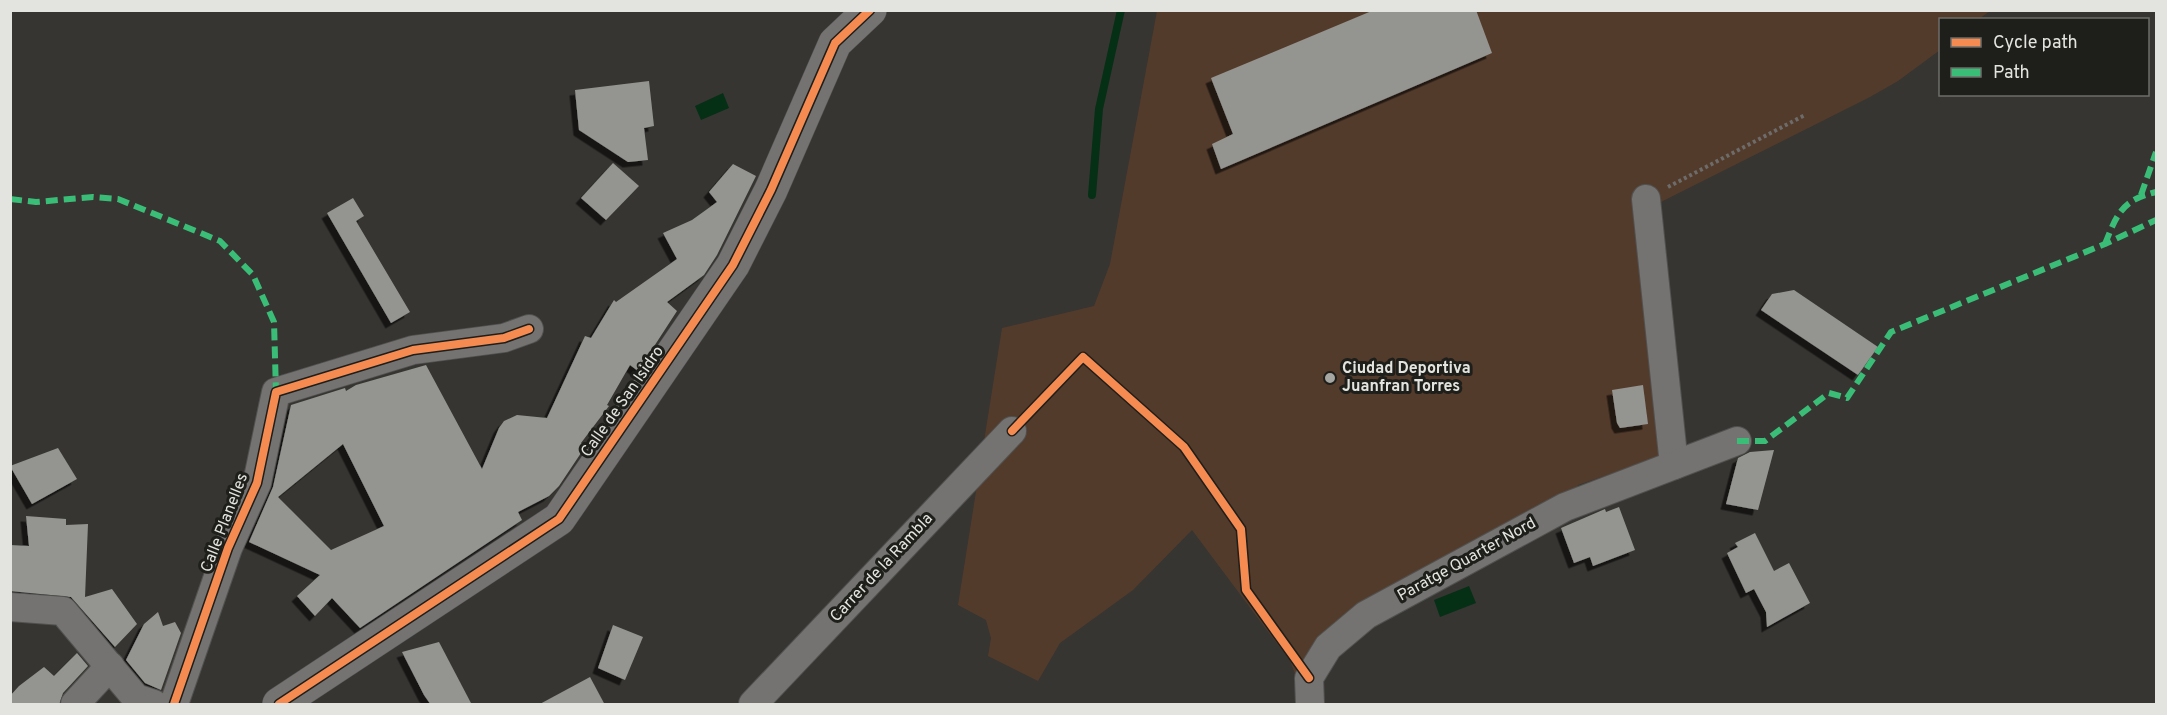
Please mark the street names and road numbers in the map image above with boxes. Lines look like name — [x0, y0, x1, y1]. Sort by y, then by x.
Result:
street label: Calle de San Isidro — [577, 342, 669, 462]
street label: Calle Planelles — [197, 471, 253, 575]
street label: Carrer de la Rambla — [826, 509, 938, 627]
street label: Paratge Quarter Nord — [1394, 514, 1540, 606]

